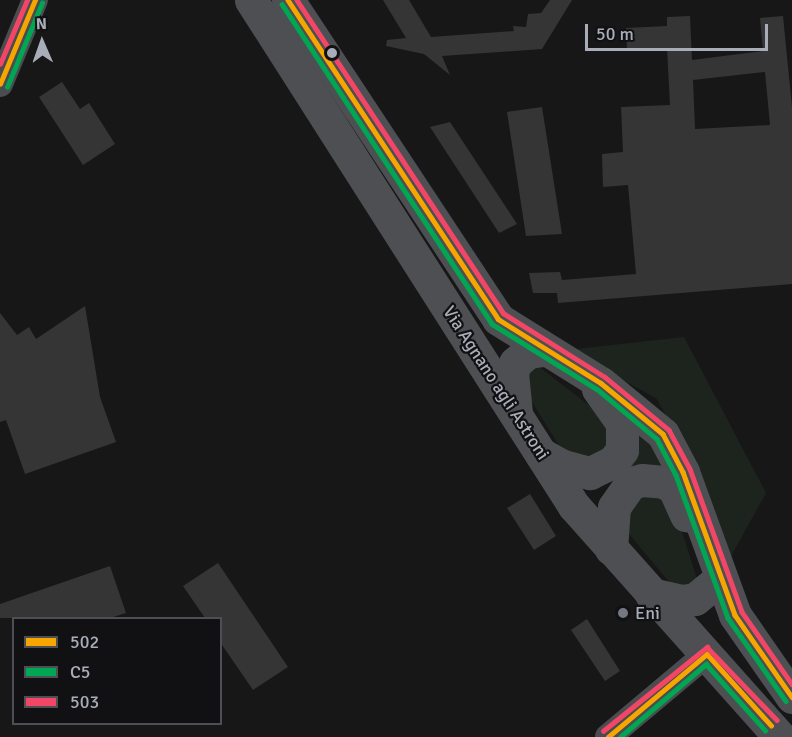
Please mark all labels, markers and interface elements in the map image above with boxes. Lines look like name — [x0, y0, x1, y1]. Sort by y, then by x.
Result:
north arrow — [12, 12, 72, 72]
scale bar — [588, 12, 771, 50]
text: N — [35, 14, 47, 34]
text: 50 m — [596, 23, 634, 45]
unlabelled marker — [326, 47, 338, 59]
street label: Via Agnano agli Astroni — [438, 302, 554, 464]
place label: Eni — [635, 602, 660, 624]
marker: Eni — [616, 606, 630, 620]
legend — [12, 617, 222, 725]
text: 502 — [70, 631, 99, 653]
text: C5 — [70, 661, 91, 683]
text: 503 — [70, 691, 99, 713]

